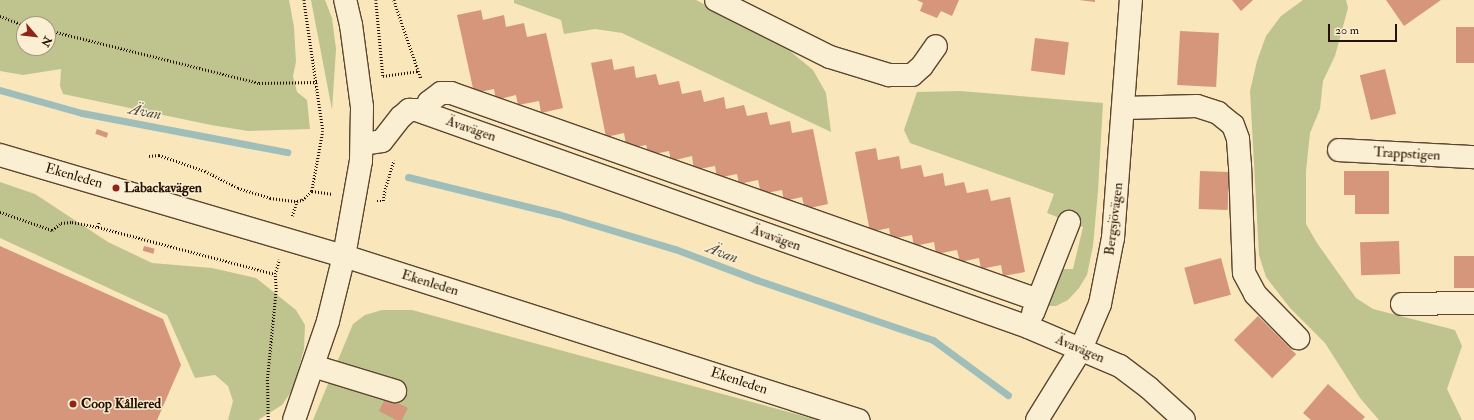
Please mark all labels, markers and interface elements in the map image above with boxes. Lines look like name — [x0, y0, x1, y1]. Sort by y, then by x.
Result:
north arrow — [16, 16, 56, 56]
scale bar — [1330, 16, 1399, 42]
text: 20 m — [1335, 23, 1359, 38]
text: N — [38, 34, 54, 49]
water label: Ävan — [127, 100, 163, 124]
street label: Ävavägen — [444, 113, 498, 145]
street label: Trappstigen — [1373, 144, 1441, 164]
street label: Ekenleden — [43, 160, 105, 192]
place label: Labackavägen — [124, 180, 202, 196]
street label: Bergsjövägen — [1101, 182, 1127, 256]
marker: Labackavägen — [111, 183, 121, 193]
street label: Ävavägen — [749, 221, 803, 255]
water label: Ävan — [703, 239, 741, 267]
street label: Ekenleden — [399, 266, 461, 300]
street label: Ävavägen — [1053, 331, 1107, 367]
street label: Ekenleden — [708, 364, 770, 398]
place label: Coop Kållered — [81, 396, 161, 412]
marker: Coop Kållered — [68, 399, 78, 409]

